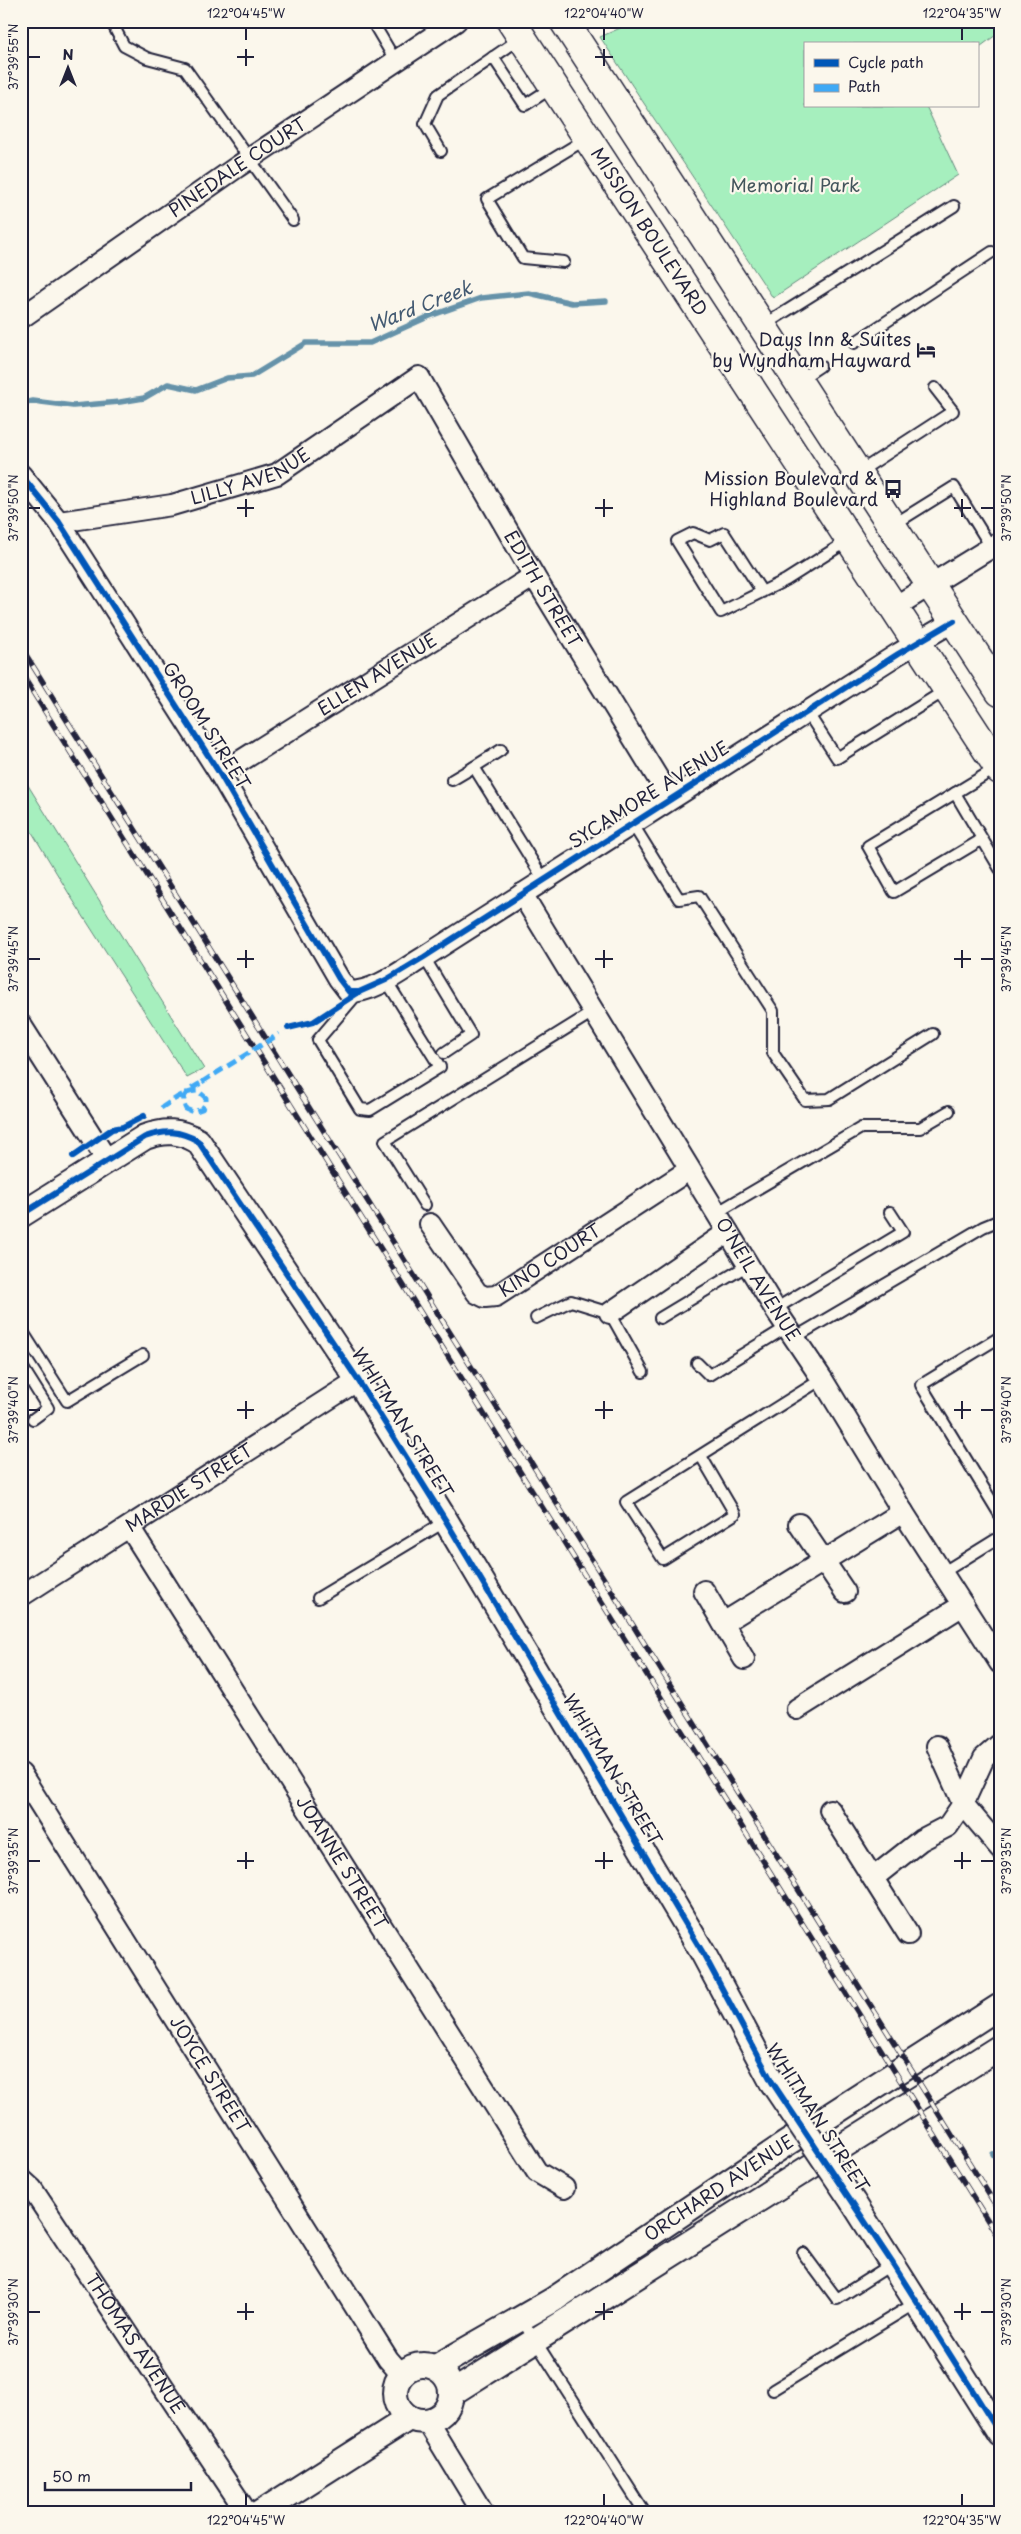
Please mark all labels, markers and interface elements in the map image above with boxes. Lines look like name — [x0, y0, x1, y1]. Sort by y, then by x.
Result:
text: 122°04'45"W — [207, 4, 286, 22]
text: 122°04'40"W — [564, 4, 644, 22]
text: 122°04'35"W — [923, 4, 1002, 22]
text: 37°39'55"N — [4, 24, 22, 90]
north arrow — [42, 42, 92, 92]
legend — [804, 42, 978, 108]
text: N — [62, 44, 74, 65]
text: Cycle path — [848, 50, 924, 73]
text: Path — [848, 74, 880, 97]
street label: PINEDALE COURT — [162, 109, 312, 223]
street label: MISSION BOULEVARD — [585, 141, 715, 321]
park label: Memorial Park — [730, 171, 860, 198]
water label: Ward Creek — [364, 272, 477, 338]
place label: Days Inn & Suites by Wyndham Hayward — [712, 325, 911, 373]
hotel icon: Days Inn & Suites by Wyndham Hayward — [915, 339, 937, 361]
street label: LILLY AVENUE — [187, 440, 315, 511]
place label: Mission Boulevard & Highland Boulevard — [704, 464, 878, 512]
text: 37°39'50"N — [4, 474, 22, 542]
text: 37°39'50"N — [997, 474, 1015, 542]
bus stop icon: Mission Boulevard & Highland Boulevard — [882, 478, 904, 500]
street label: EDITH STREET — [498, 525, 589, 652]
street label: ELLEN AVENUE — [311, 626, 442, 721]
street label: GROOM STREET — [157, 656, 258, 795]
street label: SYCAMORE AVENUE — [563, 733, 734, 854]
text: 37°39'45"N — [4, 926, 22, 992]
text: 37°39'45"N — [997, 926, 1015, 992]
street label: O'NEIL AVENUE — [710, 1212, 808, 1346]
street label: KINO COURT — [493, 1216, 606, 1303]
street label: WHITMAN STREET — [346, 1342, 461, 1503]
text: 37°39'40"N — [4, 1376, 22, 1444]
text: 37°39'40"N — [997, 1376, 1015, 1444]
street label: MARDIE STREET — [119, 1435, 258, 1538]
street label: WHITMAN STREET — [557, 1688, 670, 1851]
street label: JOANNE STREET — [290, 1790, 396, 1935]
text: 37°39'35"N — [4, 1828, 22, 1894]
text: 37°39'35"N — [997, 1828, 1015, 1894]
street label: JOYCE STREET — [164, 2010, 258, 2138]
street label: WHITMAN STREET — [760, 2037, 877, 2198]
street label: ORCHARD AVENUE — [638, 2127, 799, 2247]
street label: THOMAS AVENUE — [80, 2268, 193, 2419]
text: 37°39'30"N — [4, 2278, 22, 2346]
text: 37°39'30"N — [997, 2278, 1015, 2346]
scale bar — [45, 2459, 191, 2491]
text: 50 m — [52, 2464, 91, 2487]
text: 122°04'45"W — [207, 2511, 286, 2529]
text: 122°04'40"W — [564, 2511, 644, 2529]
text: 122°04'35"W — [923, 2511, 1002, 2529]

